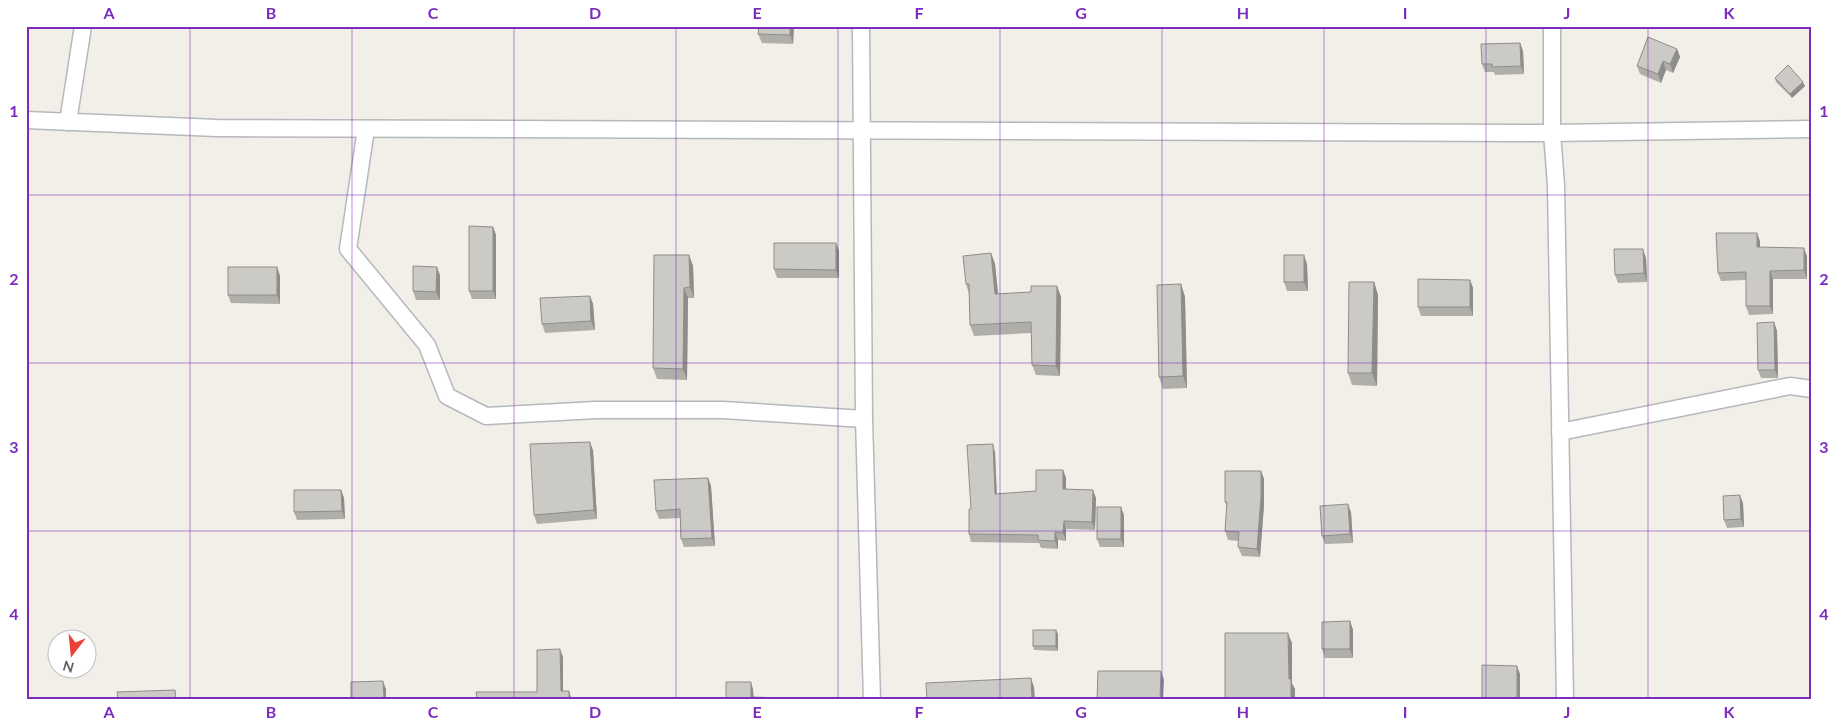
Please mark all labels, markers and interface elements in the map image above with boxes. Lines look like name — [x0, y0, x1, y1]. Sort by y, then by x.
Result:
text: A — [102, 3, 115, 22]
text: B — [266, 3, 276, 22]
text: C — [428, 3, 439, 22]
text: D — [589, 3, 601, 22]
text: E — [752, 3, 762, 22]
text: F — [914, 3, 924, 22]
text: G — [1075, 3, 1087, 22]
text: H — [1237, 3, 1249, 22]
text: I — [1403, 3, 1407, 22]
text: J — [1564, 3, 1570, 22]
text: K — [1724, 3, 1736, 22]
text: 1 — [9, 101, 19, 120]
text: 1 — [1819, 101, 1829, 120]
text: 2 — [9, 269, 19, 288]
text: 2 — [1819, 269, 1829, 288]
text: 3 — [9, 437, 19, 456]
text: 3 — [1819, 437, 1829, 456]
text: 4 — [9, 604, 19, 623]
text: 4 — [1819, 604, 1829, 623]
north arrow — [48, 628, 98, 678]
text: N — [61, 657, 76, 677]
text: A — [102, 702, 115, 721]
text: B — [266, 702, 276, 721]
text: C — [428, 702, 439, 721]
text: D — [589, 702, 601, 721]
text: E — [752, 702, 762, 721]
text: F — [914, 702, 924, 721]
text: G — [1075, 702, 1087, 721]
text: H — [1237, 702, 1249, 721]
text: I — [1403, 702, 1407, 721]
text: J — [1564, 702, 1570, 721]
text: K — [1724, 702, 1736, 721]

